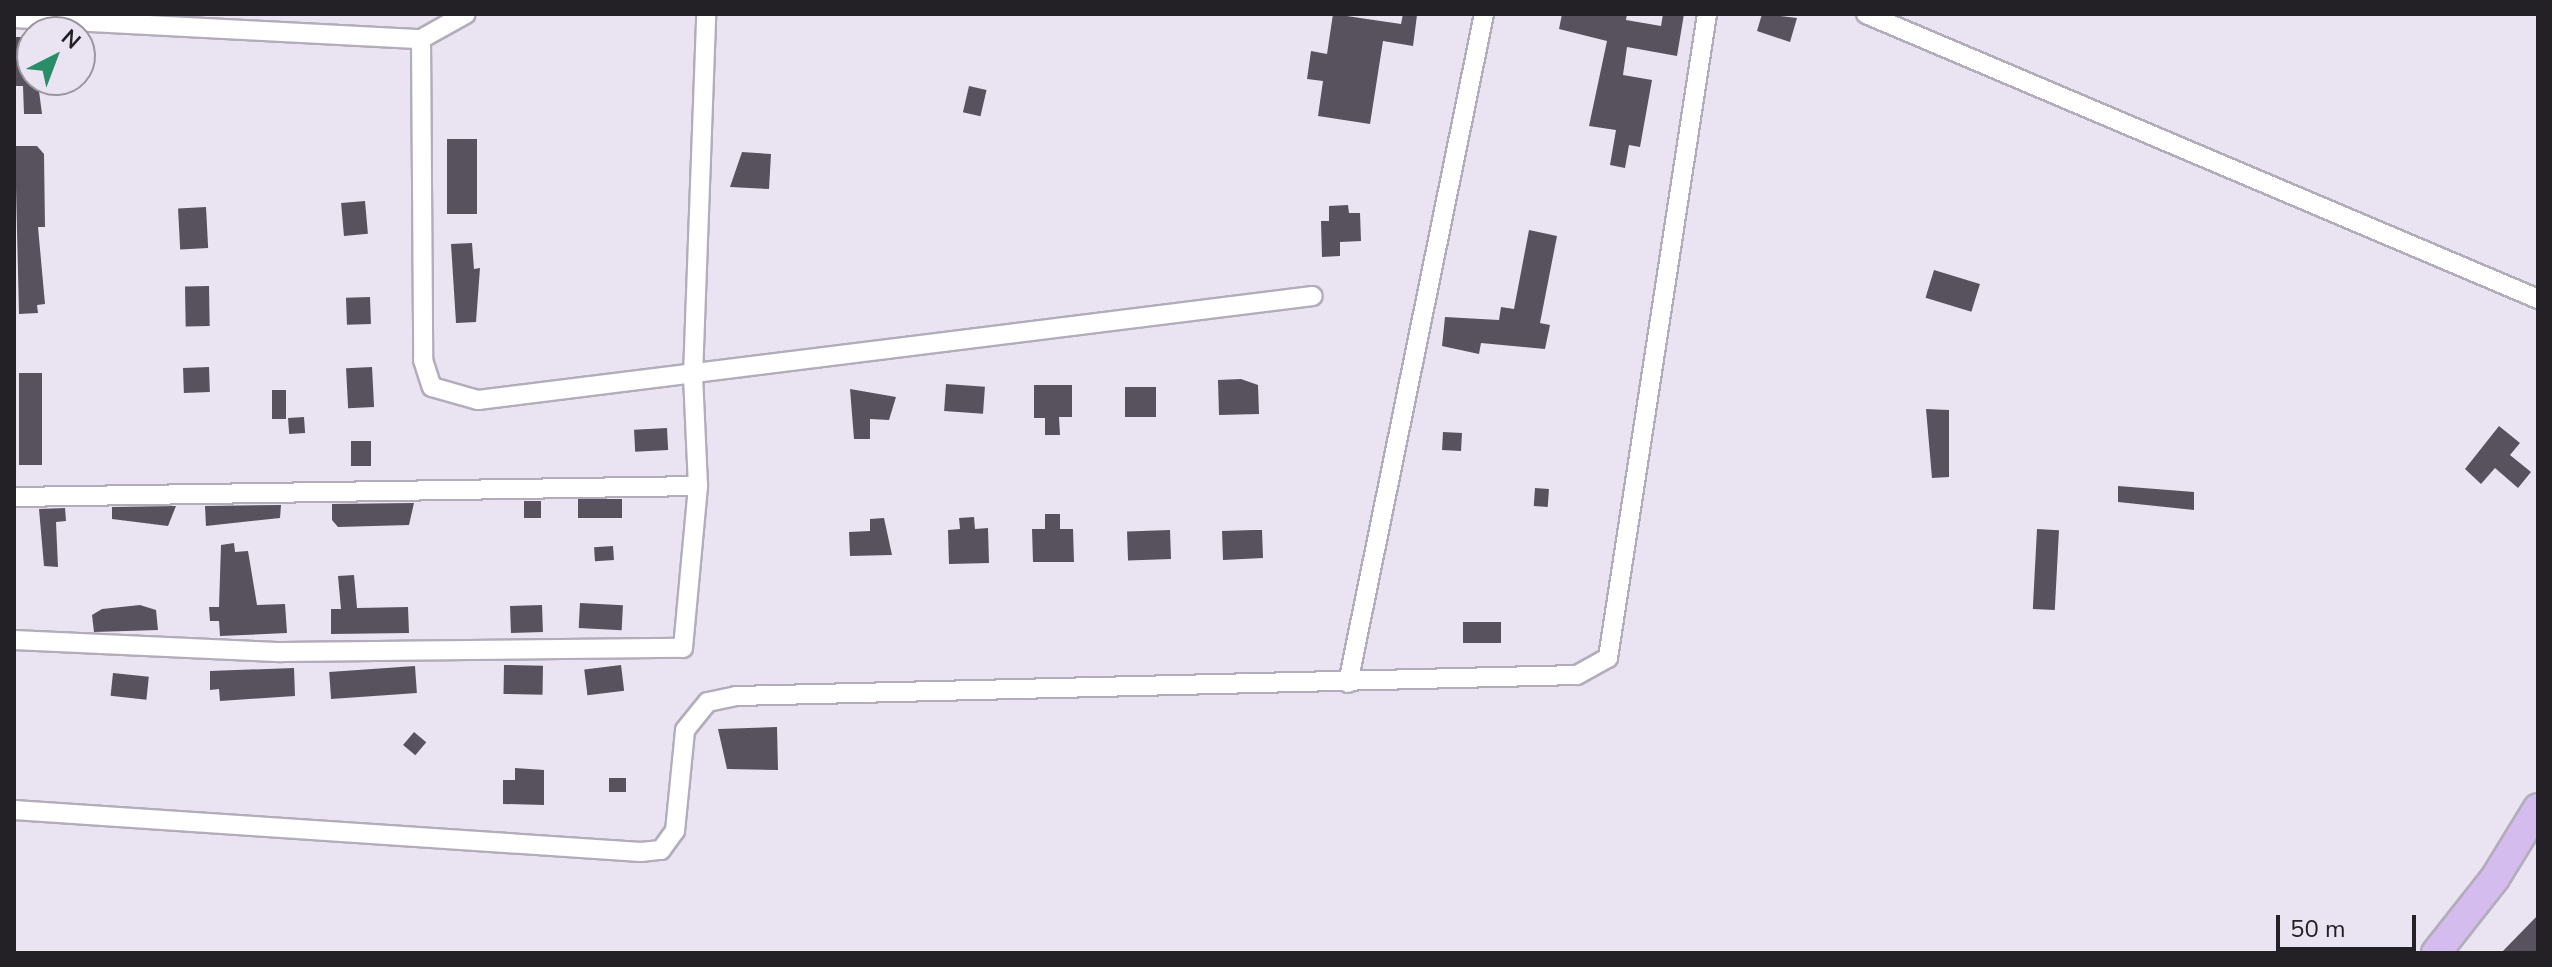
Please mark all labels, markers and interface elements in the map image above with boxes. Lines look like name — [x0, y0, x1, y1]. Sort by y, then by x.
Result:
north arrow — [16, 16, 96, 96]
text: N — [55, 23, 87, 56]
scale bar — [2280, 899, 2420, 949]
text: 50 m — [2290, 913, 2346, 945]

